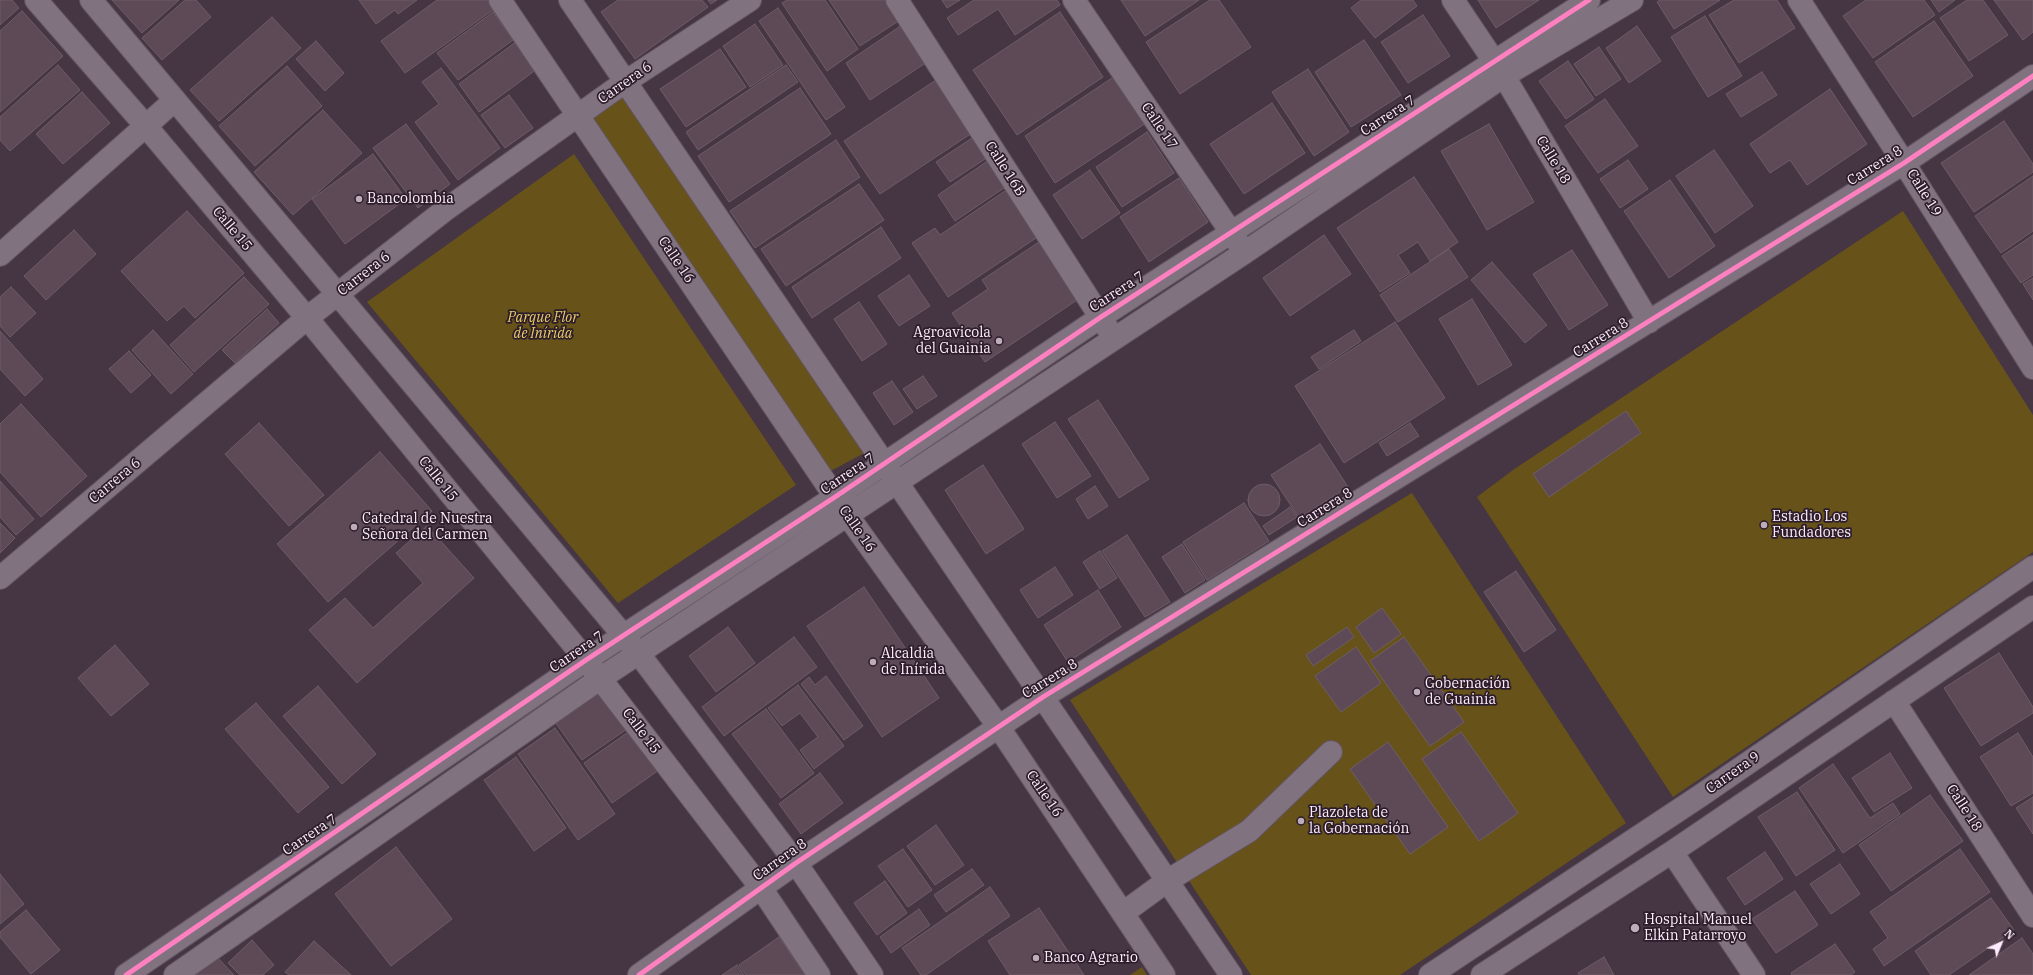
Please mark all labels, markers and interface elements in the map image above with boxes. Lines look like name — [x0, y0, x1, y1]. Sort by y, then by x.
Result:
street label: Carrera 6 — [595, 58, 655, 108]
street label: Carrera 7 — [1357, 92, 1419, 140]
street label: Calle 17 — [1137, 100, 1181, 152]
street label: Calle 18 — [1532, 133, 1574, 187]
street label: Calle 16B — [981, 138, 1029, 200]
street label: Carrera 8 — [1844, 142, 1906, 190]
street label: Calle 19 — [1903, 166, 1945, 220]
place label: Bancolombia — [367, 191, 454, 207]
marker: Bancolombia — [354, 194, 364, 204]
street label: Calle 15 — [209, 203, 255, 255]
street label: Calle 16 — [654, 234, 698, 286]
street label: Carrera 6 — [334, 248, 394, 300]
street label: Carrera 7 — [1086, 268, 1148, 316]
park label: Parque Flor de Inírida — [508, 310, 578, 342]
street label: Carrera 8 — [1570, 314, 1632, 362]
place label: Agroavicola del Guainia — [913, 325, 991, 358]
marker: Agroavicola del Guainia — [994, 336, 1004, 346]
street label: Carrera 7 — [818, 450, 878, 498]
street label: Calle 15 — [415, 453, 461, 505]
street label: Carrera 6 — [86, 455, 144, 507]
street label: Carrera 8 — [1294, 484, 1356, 532]
street label: Calle 16 — [835, 503, 879, 555]
place label: Estadio Los Fundadores — [1772, 509, 1851, 542]
place label: Catedral de Nuestra Señora del Carmen — [362, 511, 493, 544]
marker: Estadio Los Fundadores — [1759, 520, 1769, 530]
marker: Catedral de Nuestra Señora del Carmen — [349, 522, 359, 532]
street label: Carrera 7 — [547, 628, 607, 676]
place label: Alcaldía de Inírida — [881, 646, 945, 678]
street label: Carrera 8 — [1019, 655, 1081, 703]
marker: Alcaldía de Inírida — [868, 657, 878, 667]
place label: Gobernación de Guainía — [1425, 676, 1510, 708]
marker: Gobernación de Guainía — [1412, 687, 1422, 697]
street label: Calle 15 — [618, 705, 664, 757]
street label: Carrera 9 — [1703, 748, 1763, 798]
street label: Calle 16 — [1022, 768, 1066, 820]
street label: Calle 18 — [1943, 781, 1985, 835]
place label: Plazoleta de la Gobernación — [1309, 805, 1409, 838]
street label: Carrera 7 — [280, 811, 340, 859]
marker: Plazoleta de la Gobernación — [1296, 816, 1306, 826]
street label: Carrera 8 — [750, 835, 810, 885]
place label: Hospital Manuel Elkin Patarroyo — [1644, 912, 1752, 944]
marker: Hospital Manuel Elkin Patarroyo — [1629, 922, 1641, 934]
north arrow — [1981, 923, 2021, 963]
text: N — [2001, 926, 2017, 942]
place label: Banco Agrario — [1044, 950, 1138, 966]
marker: Banco Agrario — [1031, 953, 1041, 963]

